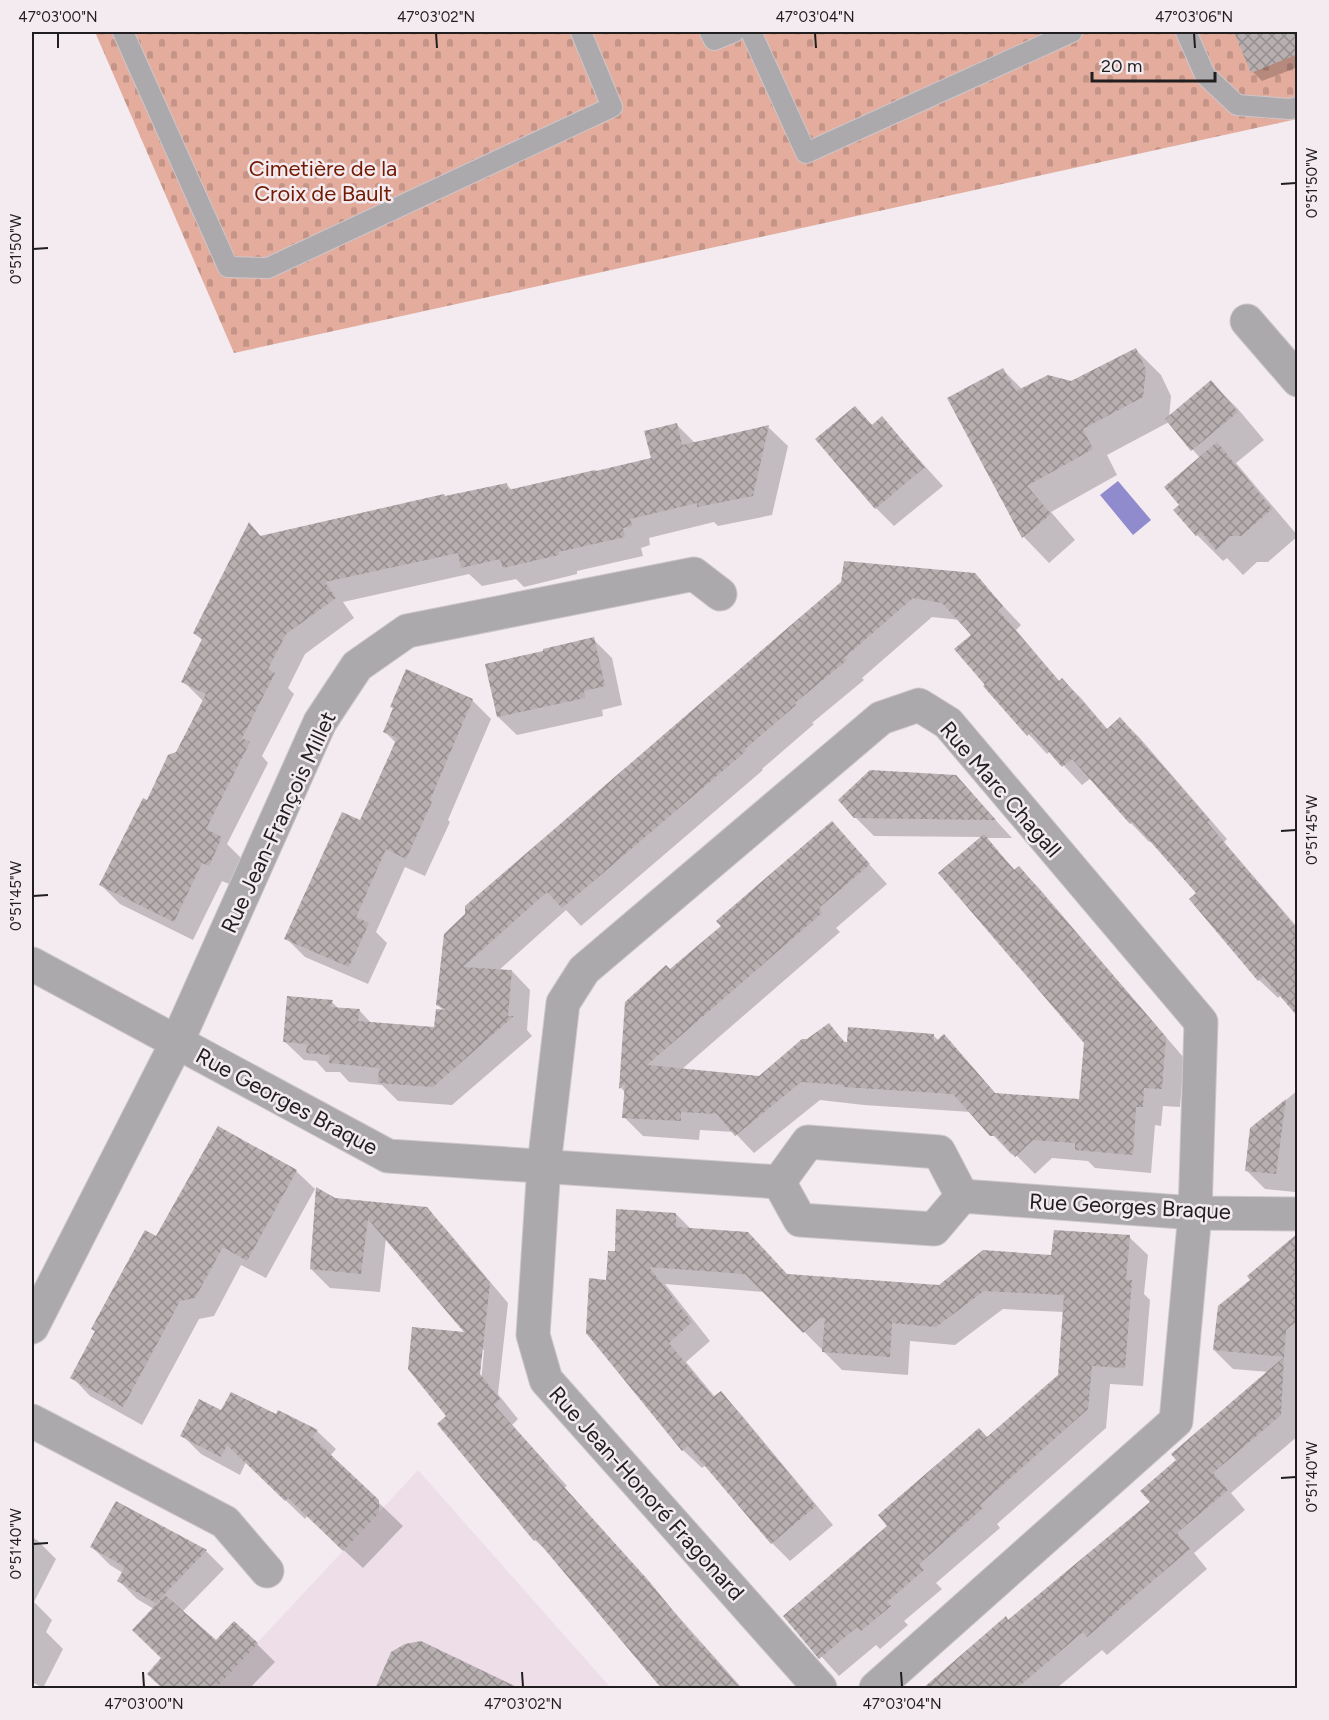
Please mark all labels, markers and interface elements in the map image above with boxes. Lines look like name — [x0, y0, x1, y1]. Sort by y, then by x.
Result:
text: 47°03'00"N — [18, 8, 98, 26]
text: 47°03'02"N — [397, 8, 475, 26]
text: 47°03'04"N — [775, 8, 855, 26]
text: 47°03'06"N — [1155, 8, 1233, 26]
scale bar — [1092, 45, 1215, 83]
text: 20 m — [1101, 55, 1142, 77]
text: 0°51'50"W — [1303, 147, 1321, 218]
park label: Cimetière de la Croix de Bault — [249, 155, 397, 207]
text: 0°51'50"W — [7, 213, 25, 284]
street label: Rue Jean-François Millet — [215, 707, 342, 937]
street label: Rue Marc Chagall — [934, 716, 1067, 863]
text: 0°51'45"W — [1303, 794, 1321, 865]
text: 0°51'45"W — [7, 860, 25, 931]
street label: Rue Georges Braque — [191, 1042, 382, 1161]
street label: Rue Georges Braque — [1028, 1188, 1232, 1225]
street label: Rue Jean-Honoré Fragonard — [543, 1381, 750, 1606]
text: 0°51'40"W — [1303, 1441, 1321, 1513]
text: 0°51'40"W — [7, 1508, 25, 1580]
text: 47°03'00"N — [104, 1695, 184, 1713]
text: 47°03'02"N — [484, 1695, 562, 1713]
text: 47°03'04"N — [862, 1695, 942, 1713]

